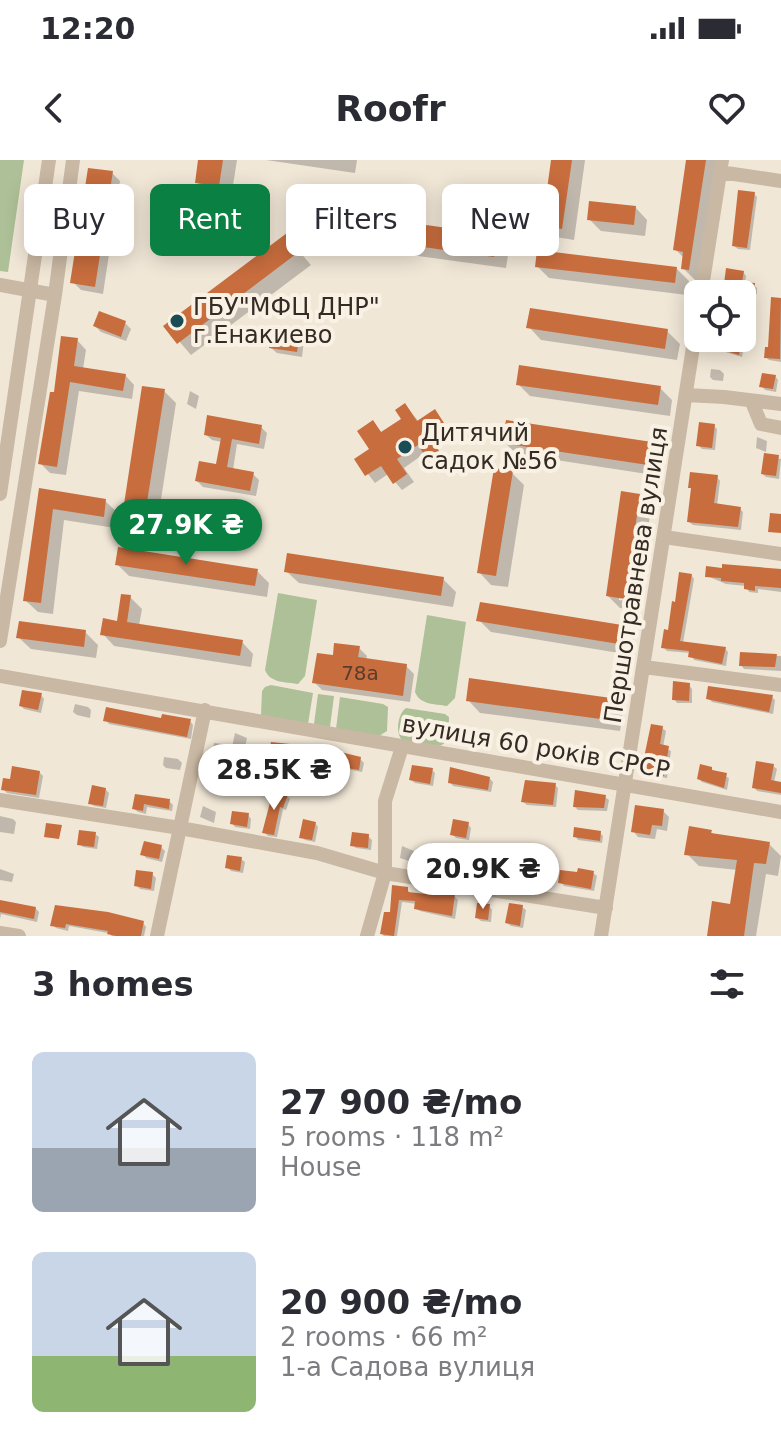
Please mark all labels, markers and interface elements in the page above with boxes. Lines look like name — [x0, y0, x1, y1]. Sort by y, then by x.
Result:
text: 12:20 — [40, 11, 136, 46]
icon: back — [32, 86, 76, 130]
icon: heart — [705, 86, 749, 130]
text: Roofr — [335, 88, 446, 129]
chip: Buy — [24, 184, 134, 256]
chip: Rent — [150, 184, 270, 256]
chip: Filters — [286, 184, 426, 256]
chip: New — [442, 184, 559, 256]
map controls — [684, 280, 756, 352]
button: locate — [684, 280, 756, 352]
place label: ГБУ"МФЦ ДНР" г.Енакиево — [193, 293, 380, 349]
marker: ГБУ"МФЦ ДНР" г.Енакиево — [168, 312, 186, 330]
place label: Дитячий садок №56 — [421, 419, 558, 475]
street label: Першотравнева вулиця — [599, 425, 673, 725]
marker: Дитячий садок №56 — [396, 438, 414, 456]
pin: 27.9K ₴ — [112, 499, 260, 567]
text: 27.9K ₴ — [128, 510, 244, 540]
house number: 78а — [341, 661, 379, 685]
street label: вулиця 60 років СРСР — [400, 710, 672, 784]
pin: 28.5K ₴ — [200, 744, 348, 812]
text: 28.5K ₴ — [216, 755, 332, 785]
pin: 20.9K ₴ — [409, 843, 557, 911]
text: 20.9K ₴ — [425, 854, 541, 884]
icon: filters — [705, 962, 749, 1006]
text: 3 homes — [32, 964, 194, 1004]
text: 27 900 ₴/mo — [280, 1082, 522, 1122]
icon: home — [96, 1084, 192, 1180]
text: 5 rooms · 118 m² — [280, 1122, 504, 1152]
text: House — [280, 1152, 361, 1182]
text: 20 900 ₴/mo — [280, 1282, 522, 1322]
icon: home — [96, 1284, 192, 1380]
text: 2 rooms · 66 m² — [280, 1322, 488, 1352]
text: 1-а Садова вулиця — [280, 1352, 535, 1382]

